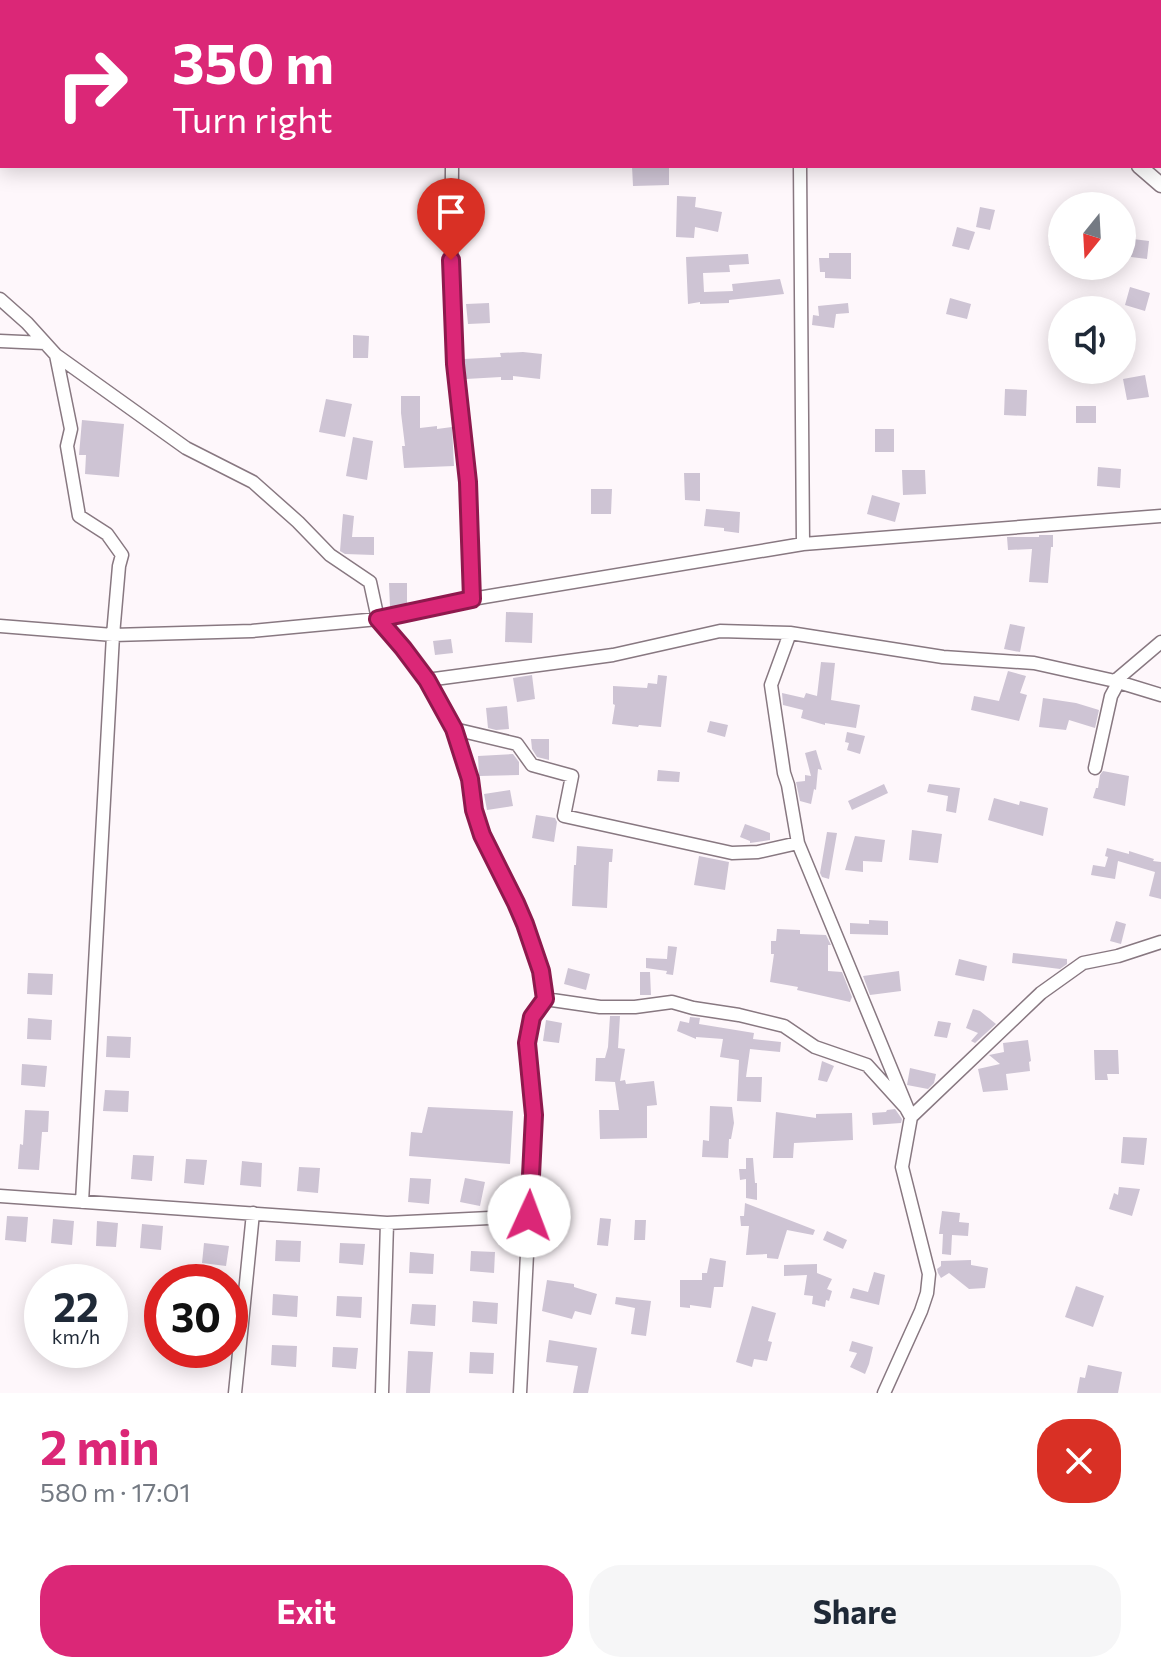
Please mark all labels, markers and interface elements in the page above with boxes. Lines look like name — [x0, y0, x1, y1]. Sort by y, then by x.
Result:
text: 350 m — [172, 27, 334, 96]
icon: right — [40, 32, 144, 136]
text: Turn right — [172, 96, 333, 140]
pin — [417, 178, 485, 260]
icon: arrive — [429, 190, 473, 234]
north arrow — [1048, 192, 1136, 280]
map controls — [1048, 192, 1136, 384]
button: sound — [1048, 296, 1136, 384]
position arrow — [487, 1174, 571, 1258]
speed limit sign: 30 — [144, 1264, 248, 1368]
text: 22 — [53, 1281, 99, 1330]
text: km/h — [52, 1324, 100, 1348]
text: 2 min — [40, 1416, 160, 1475]
button: close — [1037, 1419, 1121, 1503]
text: 580 m · 17:01 — [40, 1476, 191, 1507]
button: Exit — [40, 1565, 573, 1657]
button: Share — [589, 1565, 1121, 1657]

